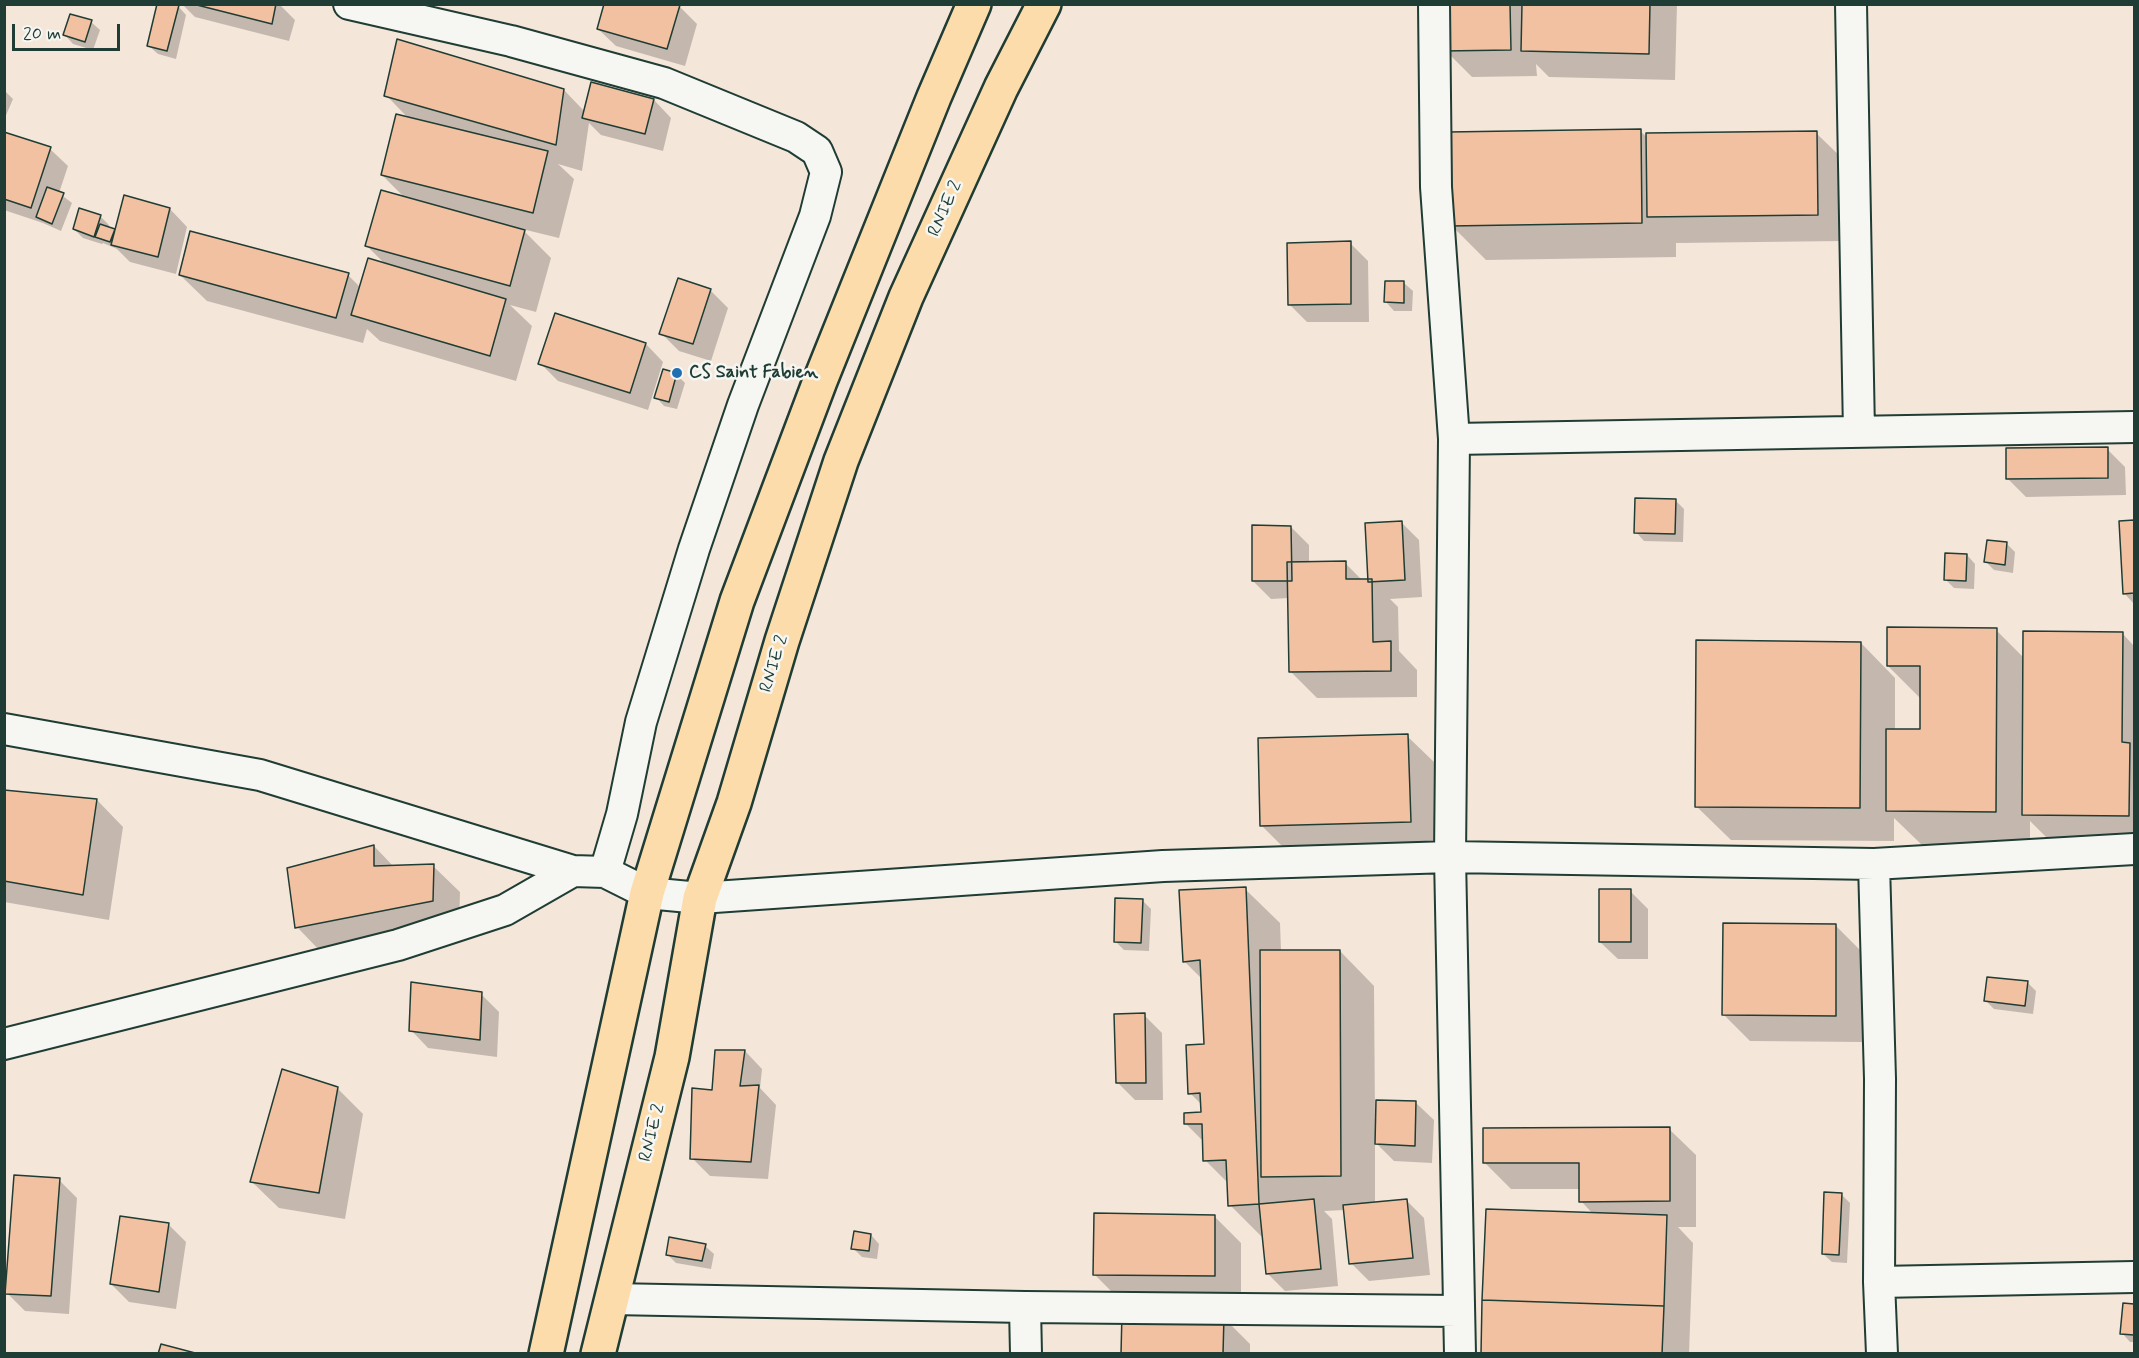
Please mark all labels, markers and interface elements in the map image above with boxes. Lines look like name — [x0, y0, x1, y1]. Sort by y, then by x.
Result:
scale bar — [15, 12, 123, 50]
text: 20 m — [23, 22, 61, 46]
street label: RNIE 2 — [924, 178, 968, 240]
place label: CS Saint Fabien — [689, 362, 818, 384]
marker: CS Saint Fabien — [670, 366, 684, 380]
street label: RNIE 2 — [756, 633, 794, 695]
street label: RNIE 2 — [635, 1102, 671, 1164]

